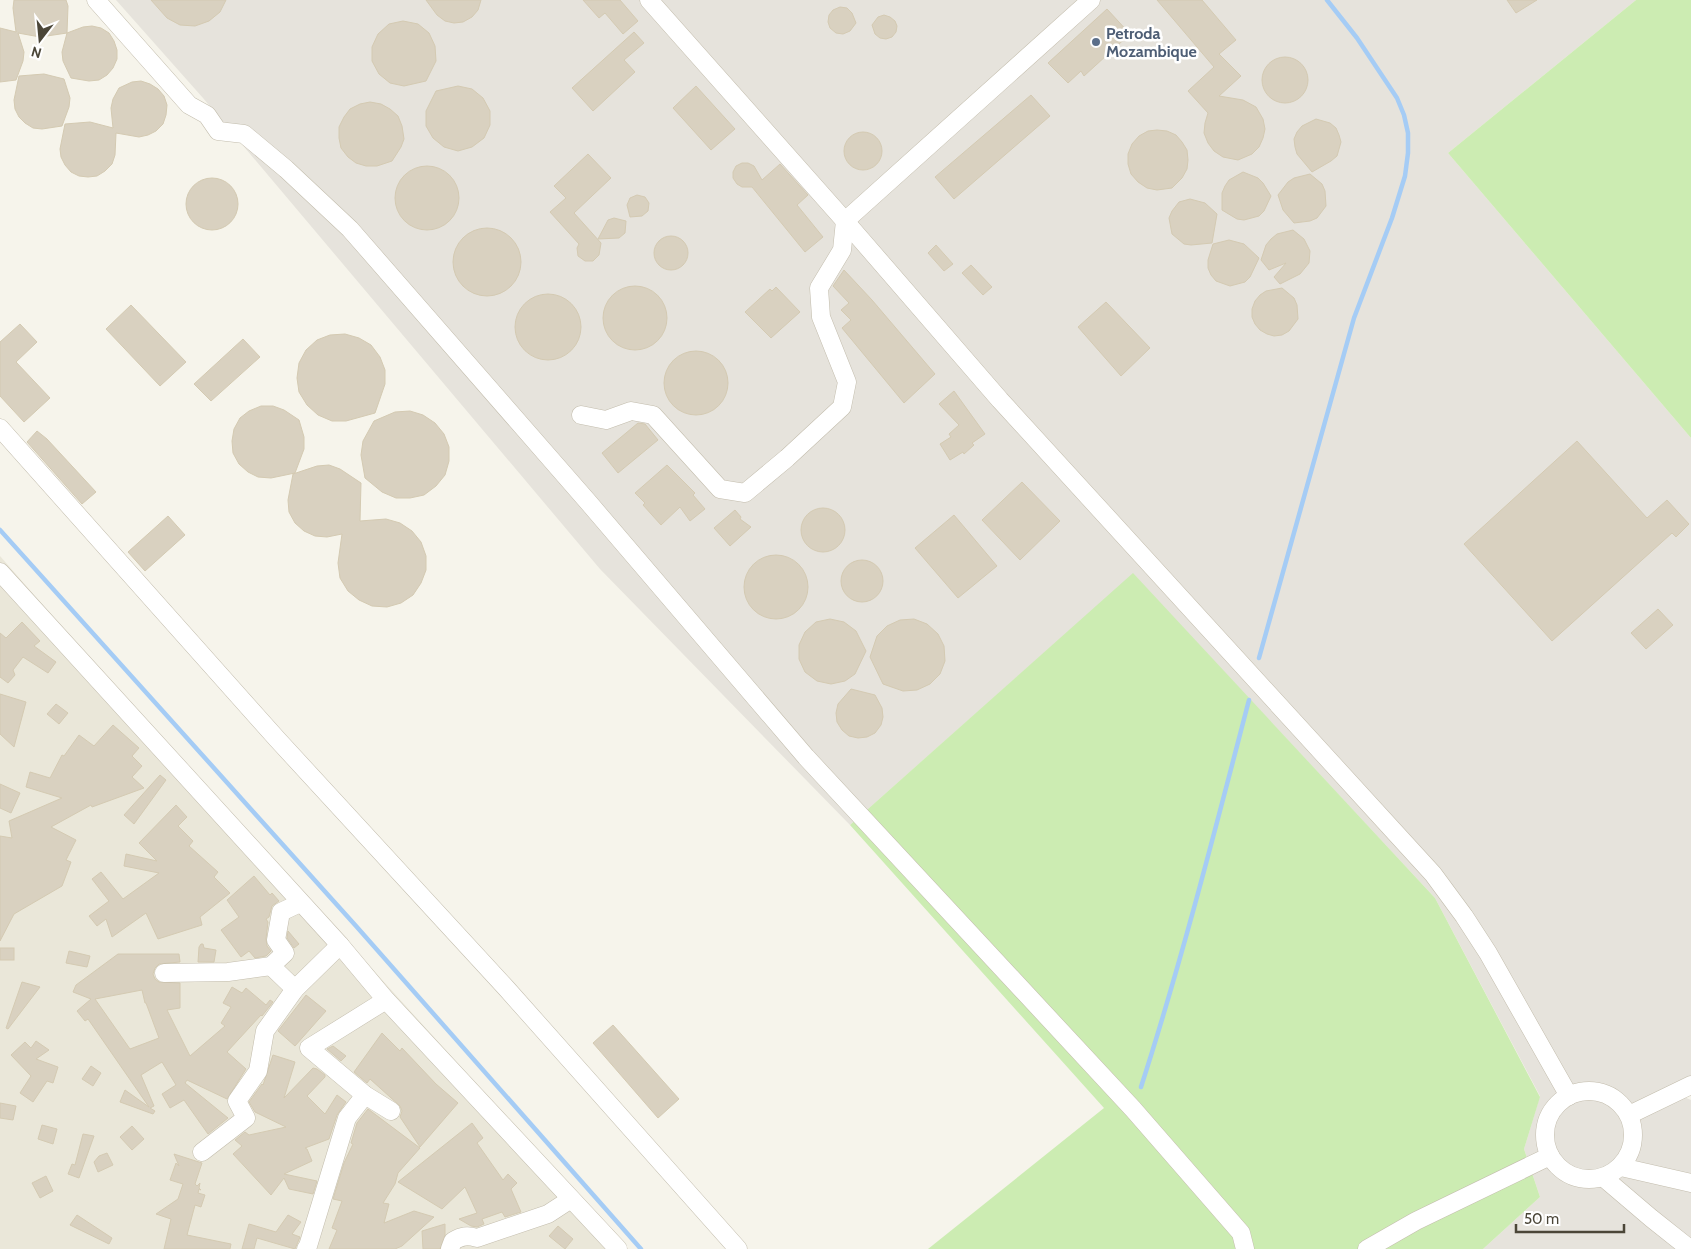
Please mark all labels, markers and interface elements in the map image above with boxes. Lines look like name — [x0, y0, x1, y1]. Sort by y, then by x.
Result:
north arrow — [15, 15, 65, 65]
place label: Petroda Mozambique — [1106, 24, 1197, 61]
marker: Petroda Mozambique — [1090, 36, 1102, 48]
text: N — [29, 42, 44, 63]
scale bar — [1516, 1202, 1624, 1234]
text: 50 m — [1524, 1210, 1559, 1228]

